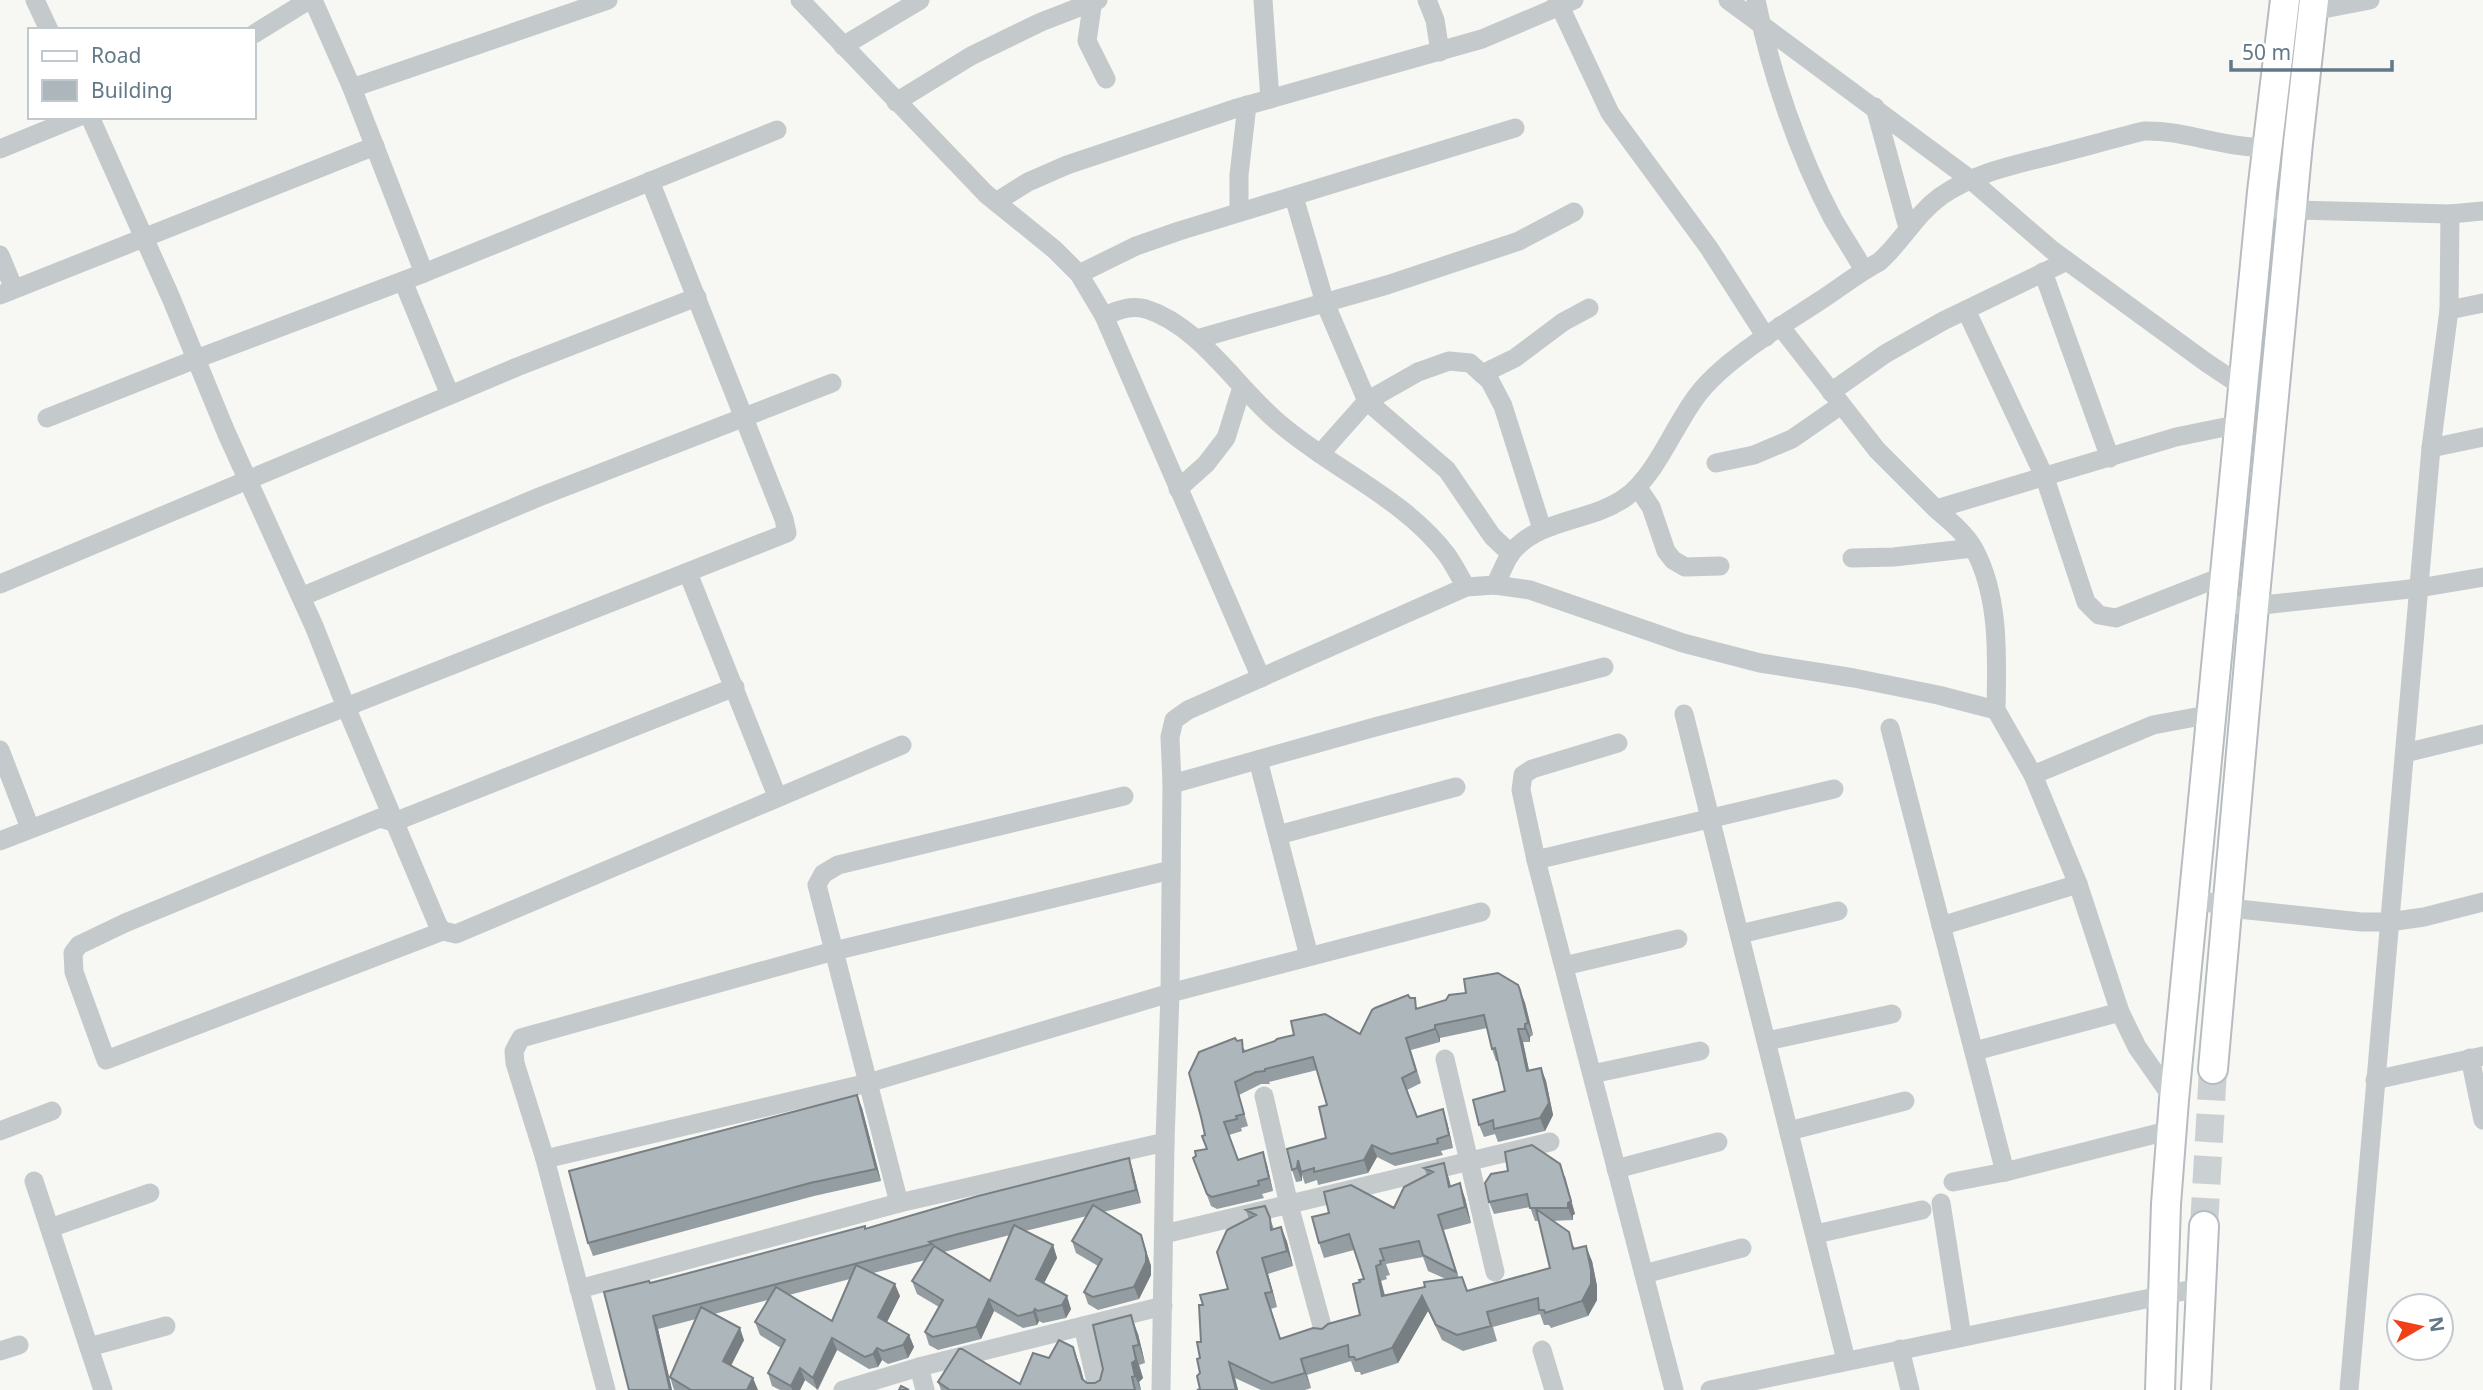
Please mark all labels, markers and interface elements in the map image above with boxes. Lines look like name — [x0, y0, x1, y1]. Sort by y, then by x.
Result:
legend — [28, 28, 256, 119]
scale bar — [2231, 28, 2392, 72]
text: 50 m — [2242, 38, 2291, 66]
text: Road — [91, 41, 141, 69]
text: Building — [91, 76, 173, 104]
north arrow — [2385, 1292, 2455, 1362]
text: N — [2423, 1315, 2451, 1334]

